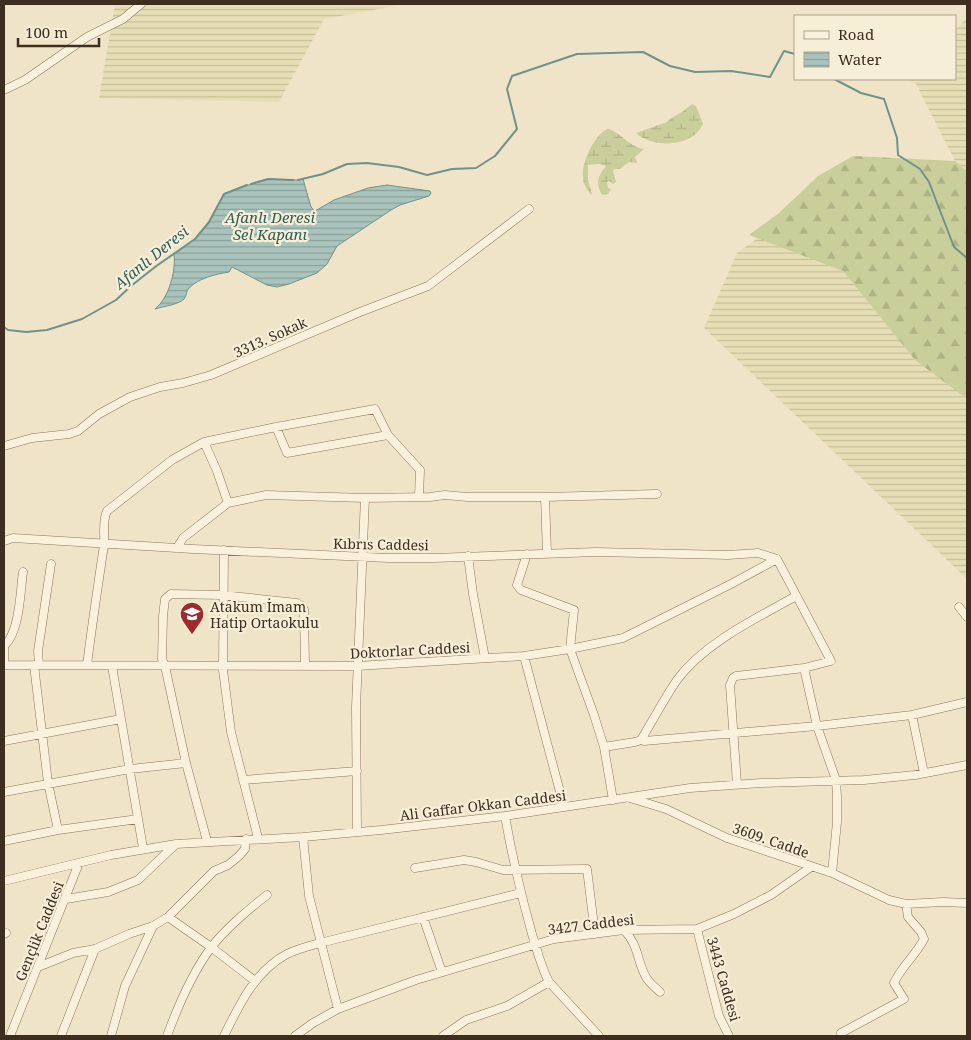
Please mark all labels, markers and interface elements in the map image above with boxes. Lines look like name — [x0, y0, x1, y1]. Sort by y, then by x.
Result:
scale bar — [18, 15, 99, 47]
legend — [794, 15, 956, 80]
text: 100 m — [25, 22, 68, 42]
text: Road — [838, 24, 874, 44]
text: Water — [838, 49, 881, 69]
water label: Afanlı Deresi Sel Kapanı — [224, 207, 315, 244]
water label: Afanlı Deresi — [109, 221, 193, 294]
street label: 3313. Sokak — [230, 312, 310, 362]
street label: Kıbrıs Caddesi — [333, 534, 430, 554]
place label: Atakum İmam Hatip Ortaokulu — [210, 597, 319, 632]
school or university icon: Atakum İmam Hatip Ortaokulu — [179, 601, 205, 635]
street label: Doktorlar Caddesi — [349, 637, 471, 663]
street label: Ali Gaffar Okkan Caddesi — [399, 785, 568, 825]
street label: 3609. Cadde — [730, 818, 812, 862]
street label: Gençlik Caddesi — [10, 878, 68, 984]
street label: 3427 Caddesi — [547, 909, 636, 939]
street label: 3443 Caddesi — [703, 935, 745, 1024]

